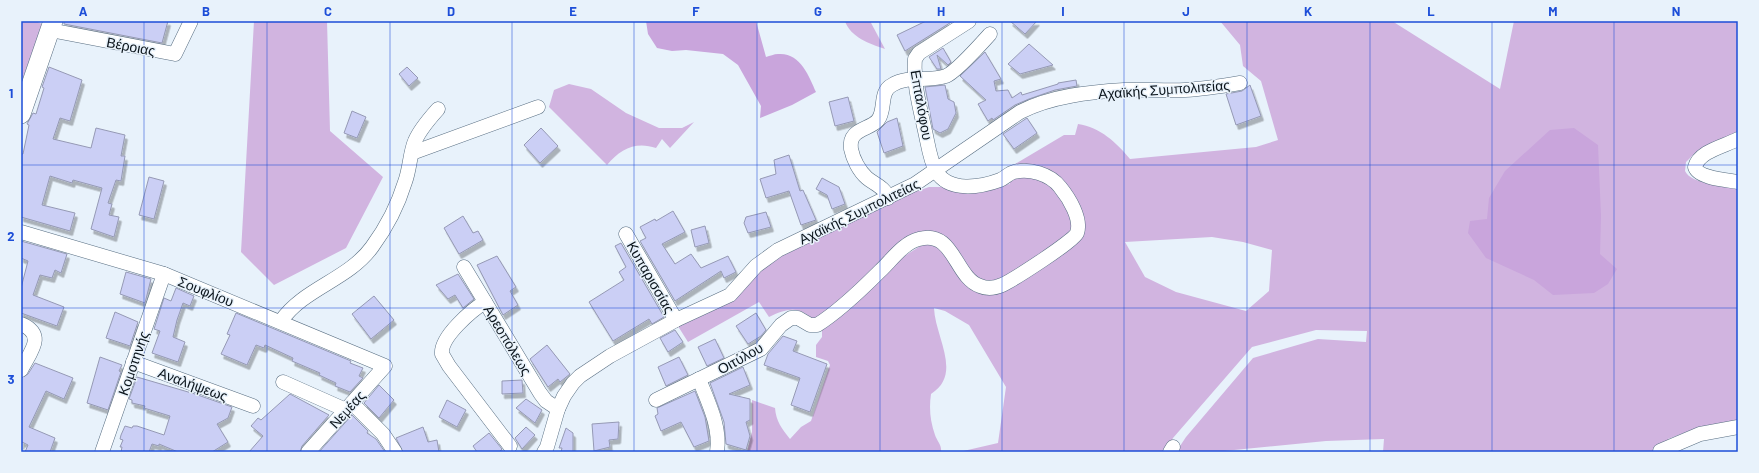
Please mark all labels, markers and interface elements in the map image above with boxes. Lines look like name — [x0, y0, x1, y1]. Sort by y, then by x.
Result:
text: A — [79, 3, 88, 19]
text: B — [202, 3, 210, 19]
text: C — [324, 3, 332, 19]
text: D — [447, 3, 455, 19]
text: E — [569, 3, 577, 19]
text: F — [692, 3, 700, 19]
text: G — [814, 3, 822, 19]
text: H — [937, 3, 945, 19]
text: I — [1061, 3, 1065, 19]
text: J — [1182, 3, 1190, 19]
text: K — [1304, 3, 1312, 19]
text: L — [1427, 3, 1435, 19]
text: M — [1548, 3, 1558, 19]
text: N — [1672, 3, 1680, 19]
street label: Βέροιας — [105, 33, 157, 59]
street label: Επταλόφου — [907, 69, 937, 141]
street label: Αχαϊκής Συμπολιτείας — [1098, 76, 1231, 102]
text: 1 — [9, 85, 13, 101]
street label: Αχαϊκής Συμπολιτείας — [796, 174, 922, 248]
text: 2 — [7, 228, 15, 244]
street label: Κυπαρισσίας — [624, 238, 679, 316]
street label: Σουφλίου — [176, 272, 236, 310]
street label: Αρεοπόλεως — [480, 302, 536, 378]
street label: Κομοτηνής — [114, 328, 152, 397]
street label: Οιτύλου — [714, 339, 766, 377]
street label: Αναλήψεως — [156, 364, 230, 405]
text: 3 — [7, 371, 15, 387]
street label: Νεμέας — [326, 386, 369, 431]

